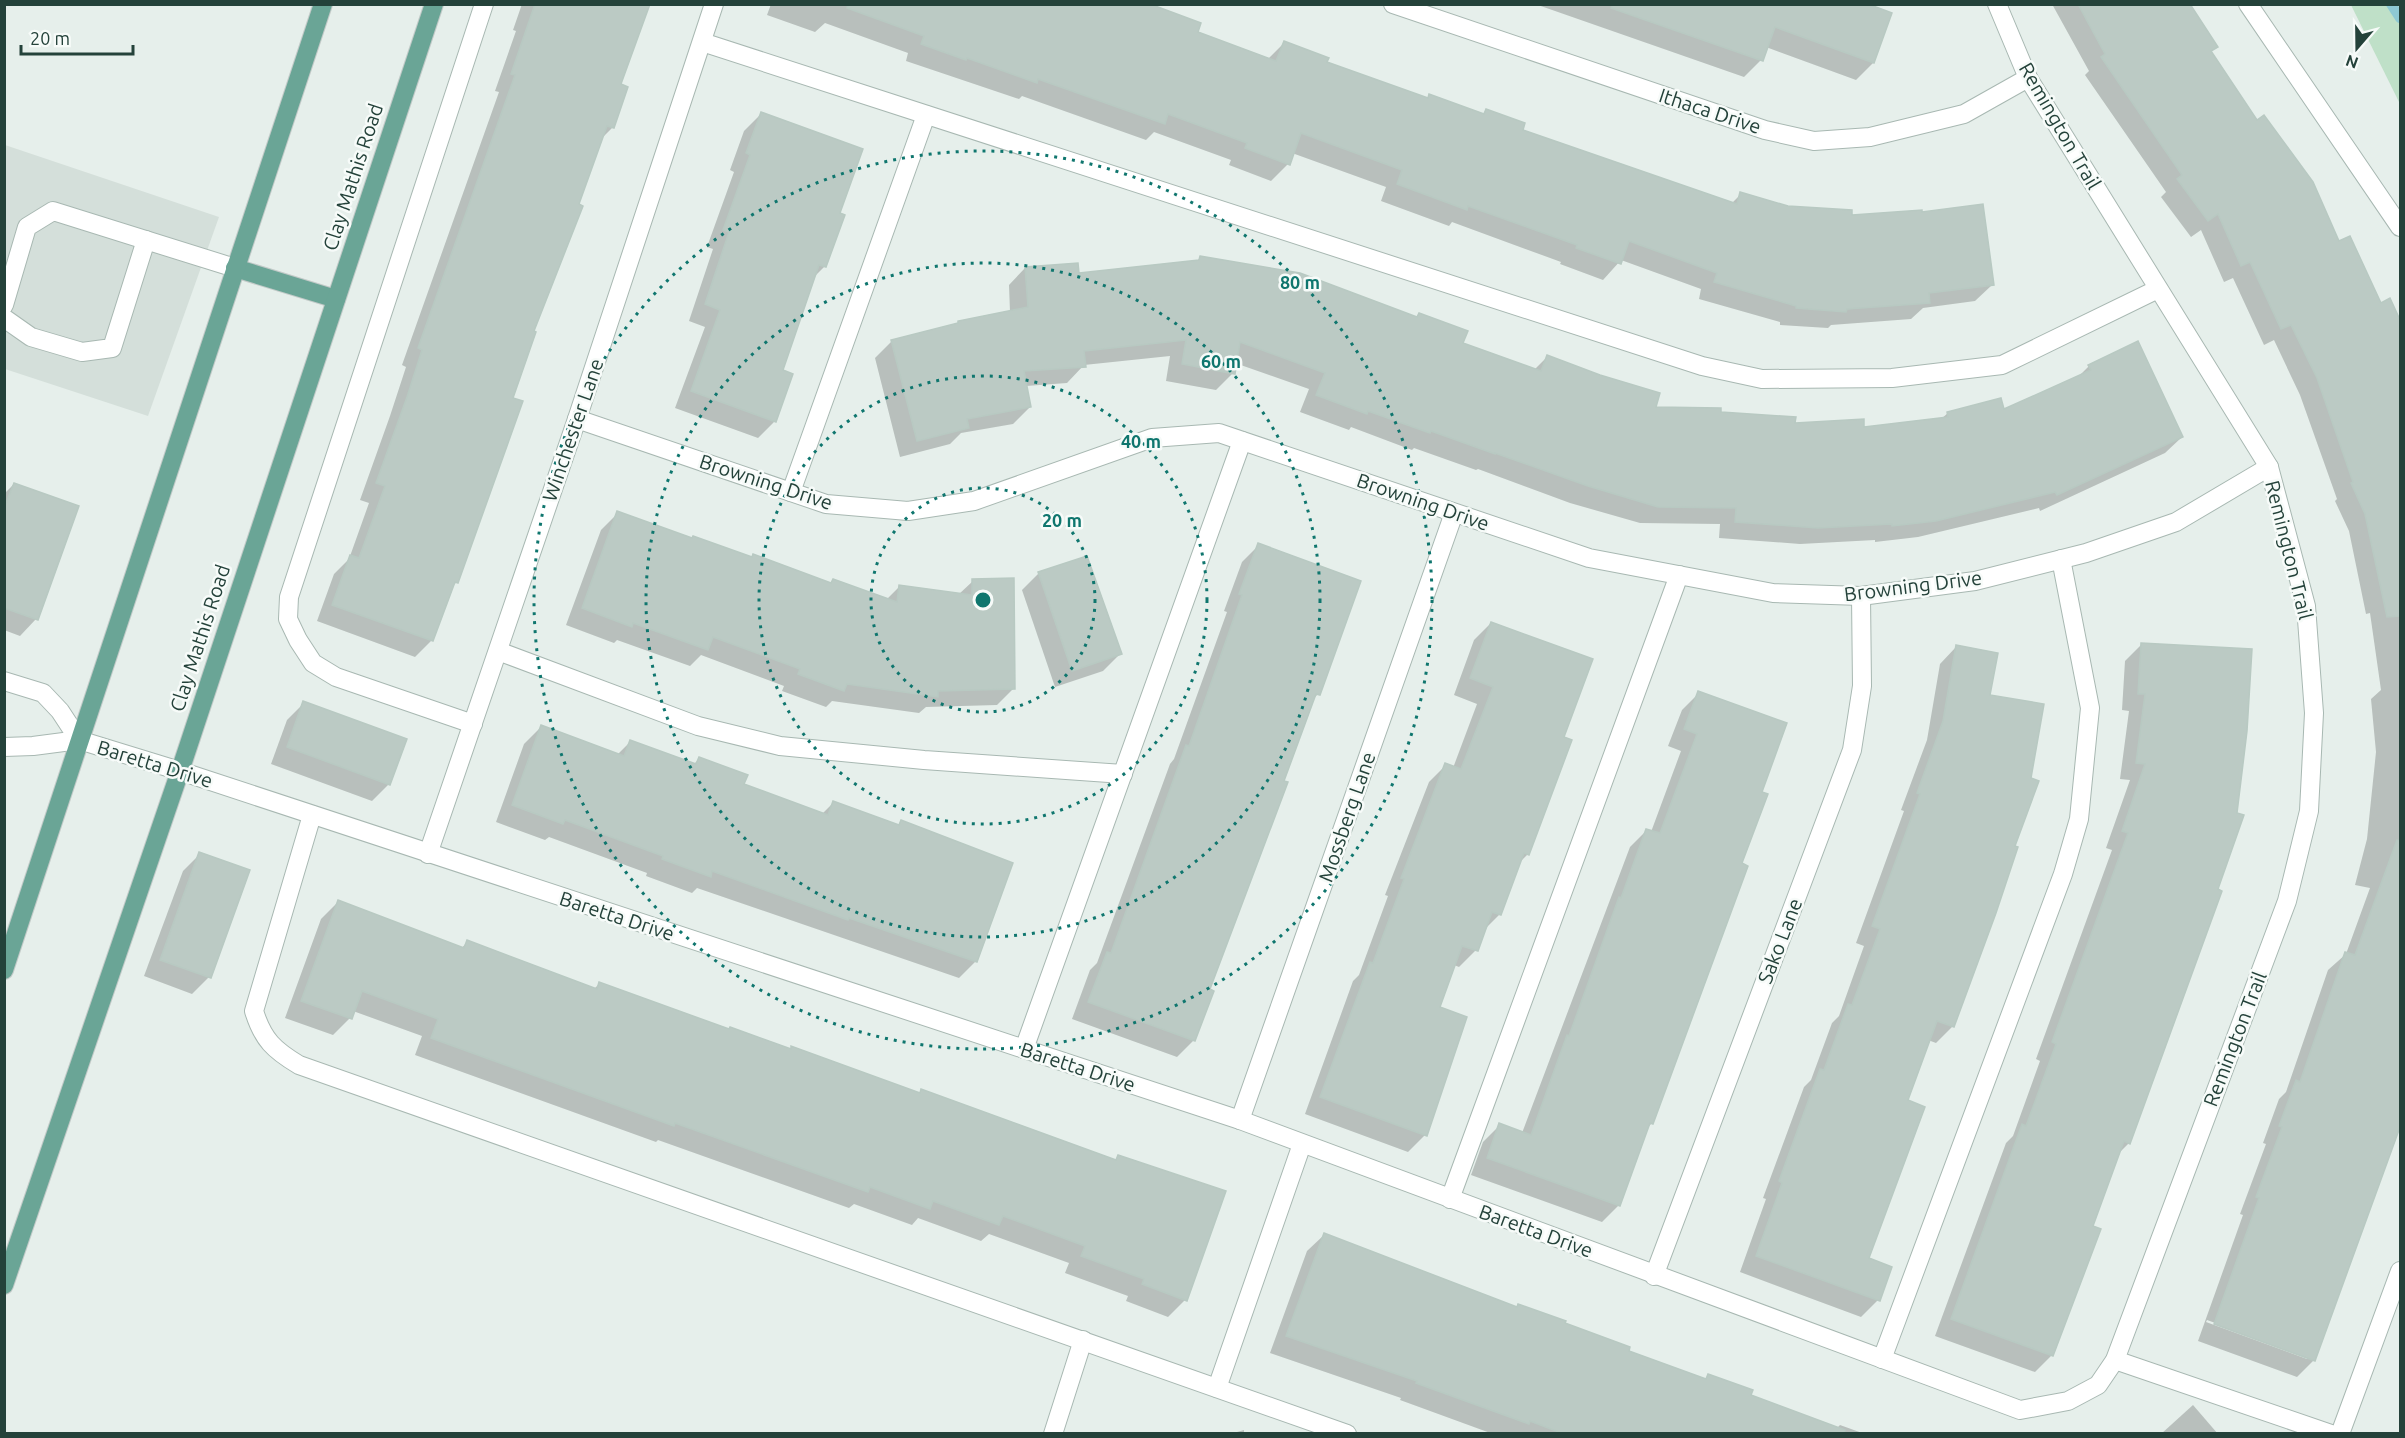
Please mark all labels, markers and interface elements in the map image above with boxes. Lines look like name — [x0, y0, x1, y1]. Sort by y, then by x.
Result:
scale bar — [21, 18, 134, 56]
north arrow — [2327, 18, 2387, 78]
text: 20 m — [30, 28, 70, 48]
text: N — [2343, 52, 2361, 73]
street label: Remington Trail — [2015, 58, 2106, 193]
street label: Ithaca Drive — [1656, 83, 1764, 138]
street label: Clay Mathis Road — [318, 100, 387, 253]
text: 80 m — [1280, 272, 1320, 292]
text: 60 m — [1201, 351, 1241, 371]
street label: Winchester Lane — [537, 355, 608, 504]
text: 40 m — [1121, 431, 1161, 451]
street label: Browning Drive — [697, 449, 836, 514]
street label: Browning Drive — [1354, 468, 1492, 535]
street label: Remington Trail — [2261, 478, 2318, 622]
text: 20 m — [1042, 510, 1082, 530]
street label: Clay Mathis Road — [165, 561, 234, 714]
street label: Browning Drive — [1843, 566, 1983, 605]
centre of rings — [973, 590, 993, 610]
street label: Baretta Drive — [95, 735, 216, 792]
street label: Mossberg Lane — [1314, 749, 1380, 885]
street label: Baretta Drive — [557, 886, 677, 945]
street label: Sako Lane — [1753, 895, 1806, 987]
street label: Remington Trail — [2198, 968, 2271, 1109]
street label: Baretta Drive — [1018, 1037, 1138, 1096]
street label: Baretta Drive — [1476, 1199, 1596, 1262]

